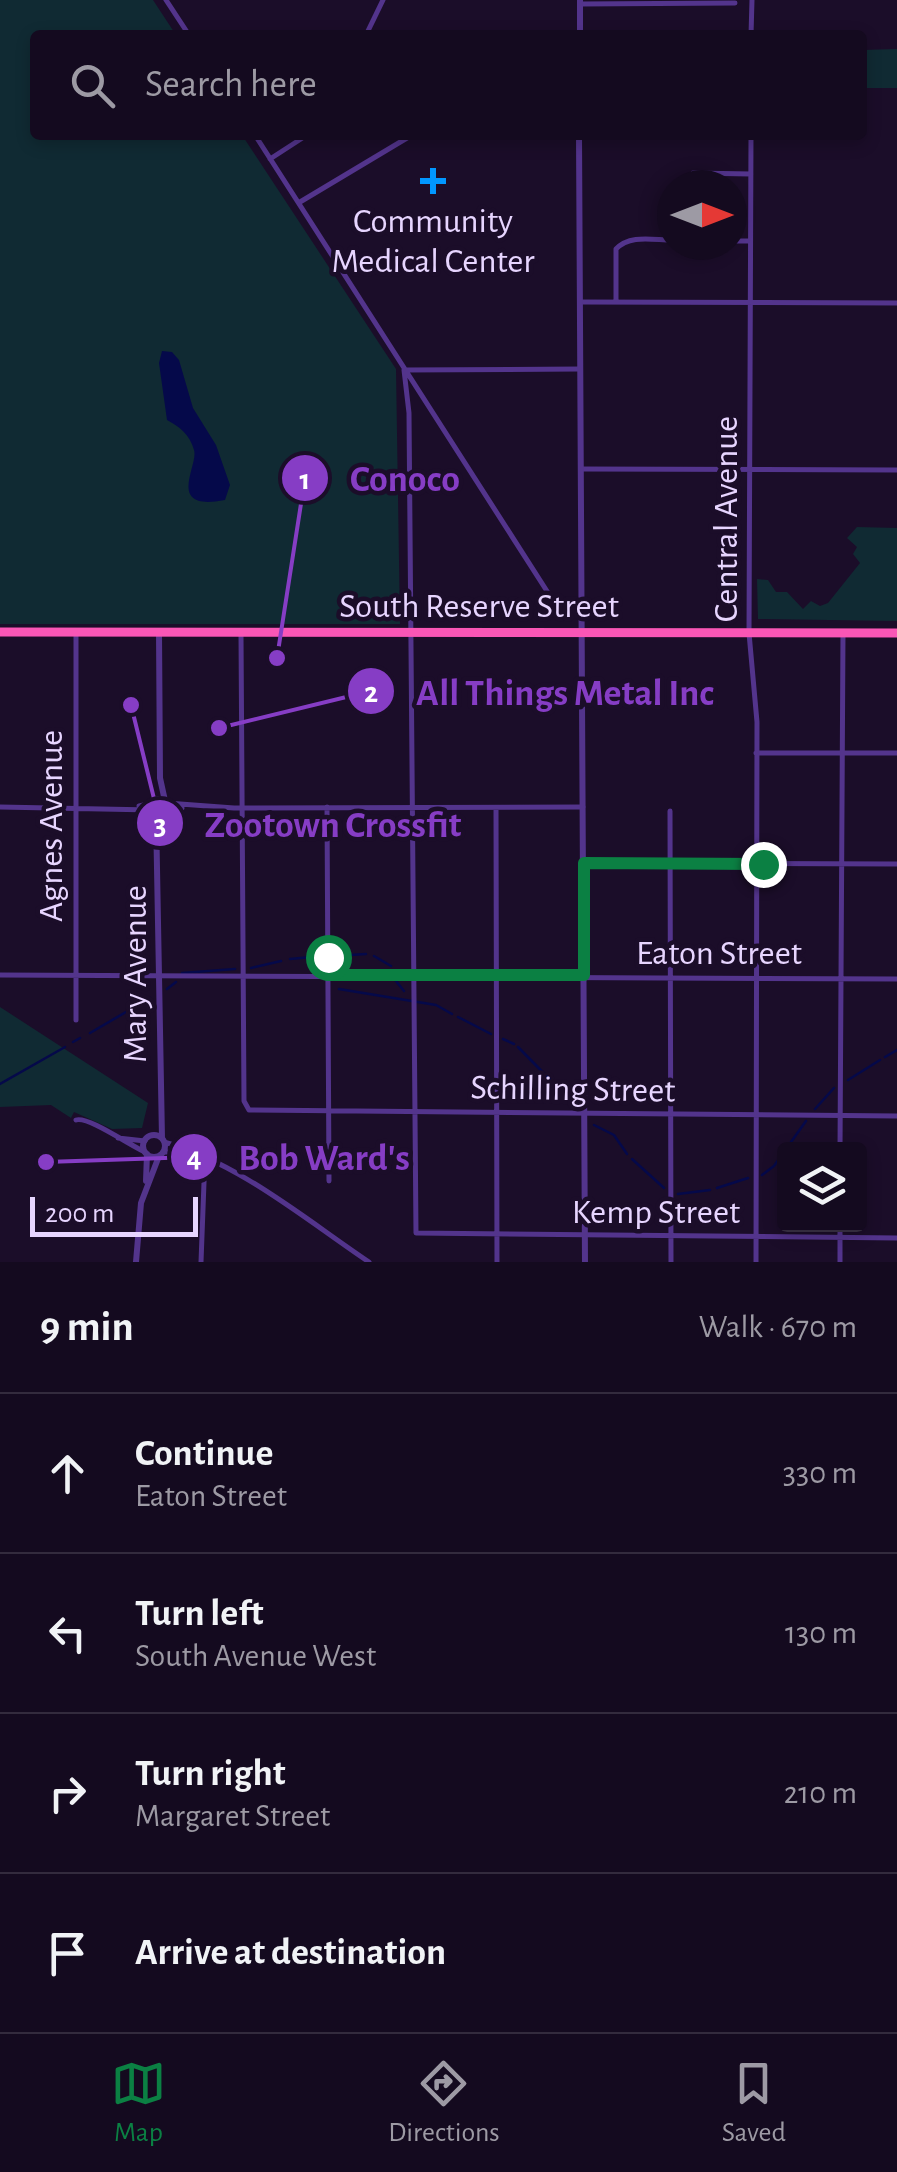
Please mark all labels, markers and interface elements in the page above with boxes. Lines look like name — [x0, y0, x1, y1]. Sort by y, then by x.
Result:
search box — [30, 30, 867, 140]
icon: search — [65, 58, 120, 113]
text: Search here — [145, 66, 317, 104]
marker: Community Medical Center — [420, 168, 446, 194]
north arrow — [657, 170, 747, 260]
place label: Community Medical Center — [331, 204, 535, 279]
street label: Central Avenue — [709, 416, 744, 622]
callout: Conoco — [280, 444, 480, 512]
text: Conoco — [350, 461, 460, 499]
text: 1 — [300, 465, 310, 495]
street label: South Reserve Street — [339, 589, 619, 624]
callout: All Things Metal Inc — [346, 657, 734, 725]
text: All Things Metal Inc — [416, 675, 714, 713]
text: 2 — [364, 678, 378, 708]
street label: Agnes Avenue — [34, 730, 69, 922]
callout: Zootown Crossfit — [135, 789, 482, 857]
text: Zootown Crossfit — [205, 807, 462, 845]
text: 3 — [154, 810, 166, 840]
route end — [741, 842, 787, 888]
street label: Mary Avenue — [118, 885, 153, 1063]
route start — [306, 935, 352, 981]
street label: Eaton Street — [636, 936, 802, 971]
street label: Schilling Street — [470, 1070, 676, 1109]
callout: Bob Ward's — [169, 1123, 430, 1191]
text: Bob Ward's — [238, 1140, 410, 1178]
map controls — [777, 1142, 867, 1232]
button: layers — [777, 1142, 867, 1232]
text: 4 — [186, 1143, 202, 1173]
scale bar — [30, 1192, 198, 1236]
street label: Kemp Street — [572, 1195, 740, 1230]
text: 200 m — [45, 1200, 114, 1228]
text: 9 min — [40, 1306, 134, 1348]
text: Walk · 670 m — [699, 1311, 857, 1343]
text: Continue — [135, 1435, 273, 1473]
icon: ahead — [40, 1446, 95, 1501]
text: 330 m — [783, 1457, 857, 1489]
text: Eaton Street — [135, 1480, 287, 1512]
text: Turn left — [135, 1595, 263, 1633]
icon: left — [40, 1606, 95, 1661]
text: 130 m — [785, 1617, 857, 1649]
text: South Avenue West — [135, 1640, 376, 1672]
text: Turn right — [135, 1755, 285, 1793]
icon: right — [40, 1766, 95, 1821]
text: 210 m — [784, 1777, 857, 1809]
text: Margaret Street — [135, 1800, 330, 1832]
icon: arrive — [40, 1926, 95, 1981]
text: Arrive at destination — [135, 1934, 446, 1972]
tab: Map — [111, 2056, 166, 2150]
tab: Directions — [388, 2056, 500, 2150]
tab: Saved — [722, 2056, 786, 2150]

